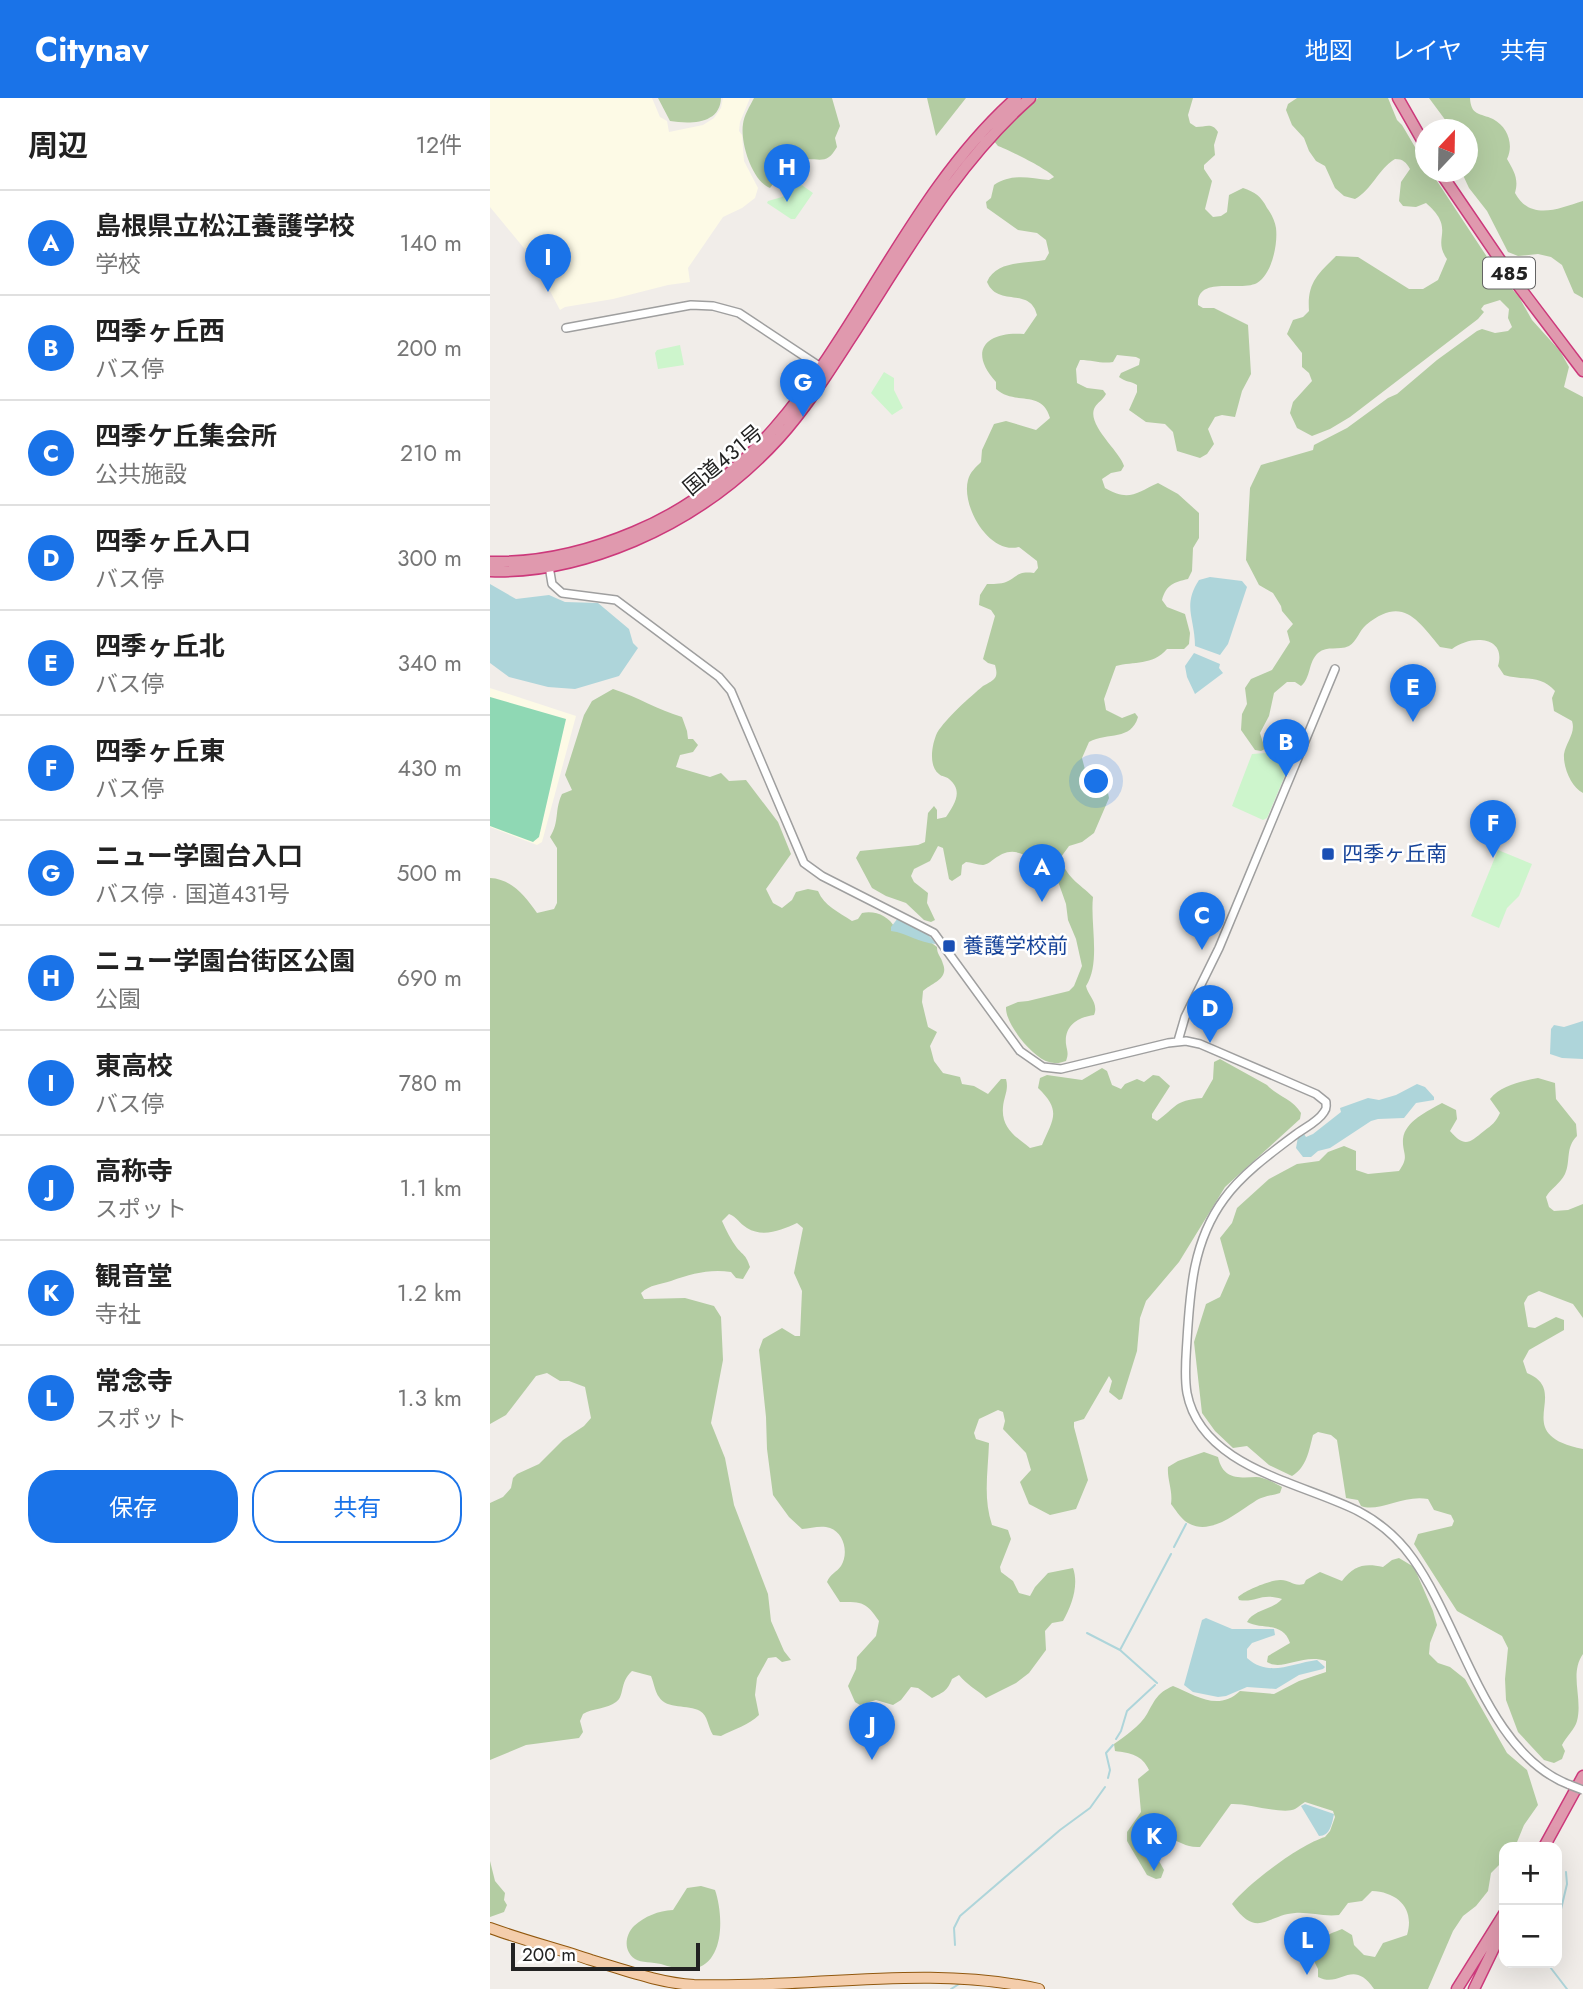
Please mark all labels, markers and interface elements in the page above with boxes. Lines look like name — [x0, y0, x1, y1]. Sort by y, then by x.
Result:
text: Citynav — [35, 26, 149, 73]
text: 地図 — [1305, 33, 1353, 68]
text: レイヤ — [1391, 33, 1462, 68]
text: 共有 — [1500, 33, 1548, 68]
north arrow — [1415, 119, 1478, 182]
text: 周辺 — [28, 124, 88, 167]
text: 12件 — [416, 128, 462, 162]
pin: H — [764, 144, 810, 202]
text: 島根県立松江養護学校 — [95, 207, 355, 245]
text: A — [43, 226, 59, 260]
text: 140 m — [400, 226, 462, 260]
pin: I — [525, 234, 571, 292]
text: 学校 — [95, 247, 141, 281]
road number: 485 — [1483, 258, 1535, 288]
text: 四季ヶ丘西 — [95, 312, 225, 350]
text: B — [43, 331, 59, 365]
text: 200 m — [396, 331, 462, 365]
text: バス停 — [95, 352, 164, 386]
pin: G — [780, 359, 826, 417]
text: 四季ケ丘集会所 — [95, 417, 277, 455]
street label: 国道431号 — [677, 418, 769, 502]
text: C — [43, 436, 59, 470]
text: 210 m — [400, 436, 462, 470]
text: 公共施設 — [95, 457, 187, 491]
text: 四季ヶ丘入口 — [95, 522, 251, 560]
text: D — [43, 541, 59, 575]
text: 300 m — [397, 541, 462, 575]
text: バス停 — [95, 562, 164, 596]
text: 四季ヶ丘北 — [95, 627, 225, 665]
text: E — [44, 646, 58, 680]
text: 340 m — [397, 646, 462, 680]
pin: E — [1390, 664, 1436, 722]
text: バス停 — [95, 667, 164, 701]
pin: B — [1263, 719, 1309, 777]
text: 四季ヶ丘東 — [95, 732, 225, 770]
text: F — [45, 751, 57, 785]
text: 430 m — [397, 751, 462, 785]
your location — [1079, 764, 1113, 798]
text: バス停 — [95, 772, 164, 806]
pin: F — [1470, 800, 1516, 858]
text: ニュー学園台入口 — [95, 837, 303, 875]
place label: 四季ヶ丘南 — [1342, 839, 1447, 869]
pin: A — [1019, 844, 1065, 902]
marker: 四季ヶ丘南 — [1320, 846, 1336, 862]
text: G — [42, 856, 60, 890]
text: 500 m — [397, 856, 462, 890]
text: バス停 · 国道431号 — [95, 877, 290, 911]
pin: C — [1179, 892, 1225, 950]
place label: 養護学校前 — [963, 931, 1068, 961]
marker: 養護学校前 — [941, 938, 957, 954]
text: ニュー学園台街区公園 — [95, 942, 355, 980]
text: H — [42, 961, 60, 995]
text: 690 m — [397, 961, 462, 995]
text: 公園 — [95, 982, 141, 1016]
pin: D — [1187, 985, 1233, 1043]
text: 東高校 — [95, 1047, 173, 1085]
text: I — [47, 1066, 55, 1100]
text: 780 m — [399, 1066, 462, 1100]
text: バス停 — [95, 1087, 164, 1121]
text: 高称寺 — [95, 1152, 173, 1190]
text: J — [47, 1171, 55, 1205]
text: 1.1 km — [399, 1171, 462, 1205]
text: スポット — [95, 1192, 187, 1226]
text: 観音堂 — [95, 1257, 173, 1295]
text: K — [43, 1276, 59, 1310]
text: 1.2 km — [397, 1276, 462, 1310]
text: 寺社 — [95, 1297, 141, 1331]
text: 常念寺 — [95, 1362, 173, 1400]
text: L — [45, 1381, 57, 1415]
text: 1.3 km — [397, 1381, 462, 1415]
text: スポット — [95, 1402, 187, 1436]
button: 保存 — [28, 1470, 238, 1543]
button: 共有 — [252, 1470, 462, 1543]
pin: J — [849, 1702, 895, 1760]
pin: K — [1131, 1813, 1177, 1871]
map controls — [1499, 1842, 1562, 1968]
button: + — [1499, 1842, 1562, 1905]
button: − — [1499, 1905, 1562, 1968]
pin: L — [1284, 1917, 1330, 1975]
scale bar — [511, 1940, 700, 1972]
text: 200 m — [522, 1941, 576, 1968]

